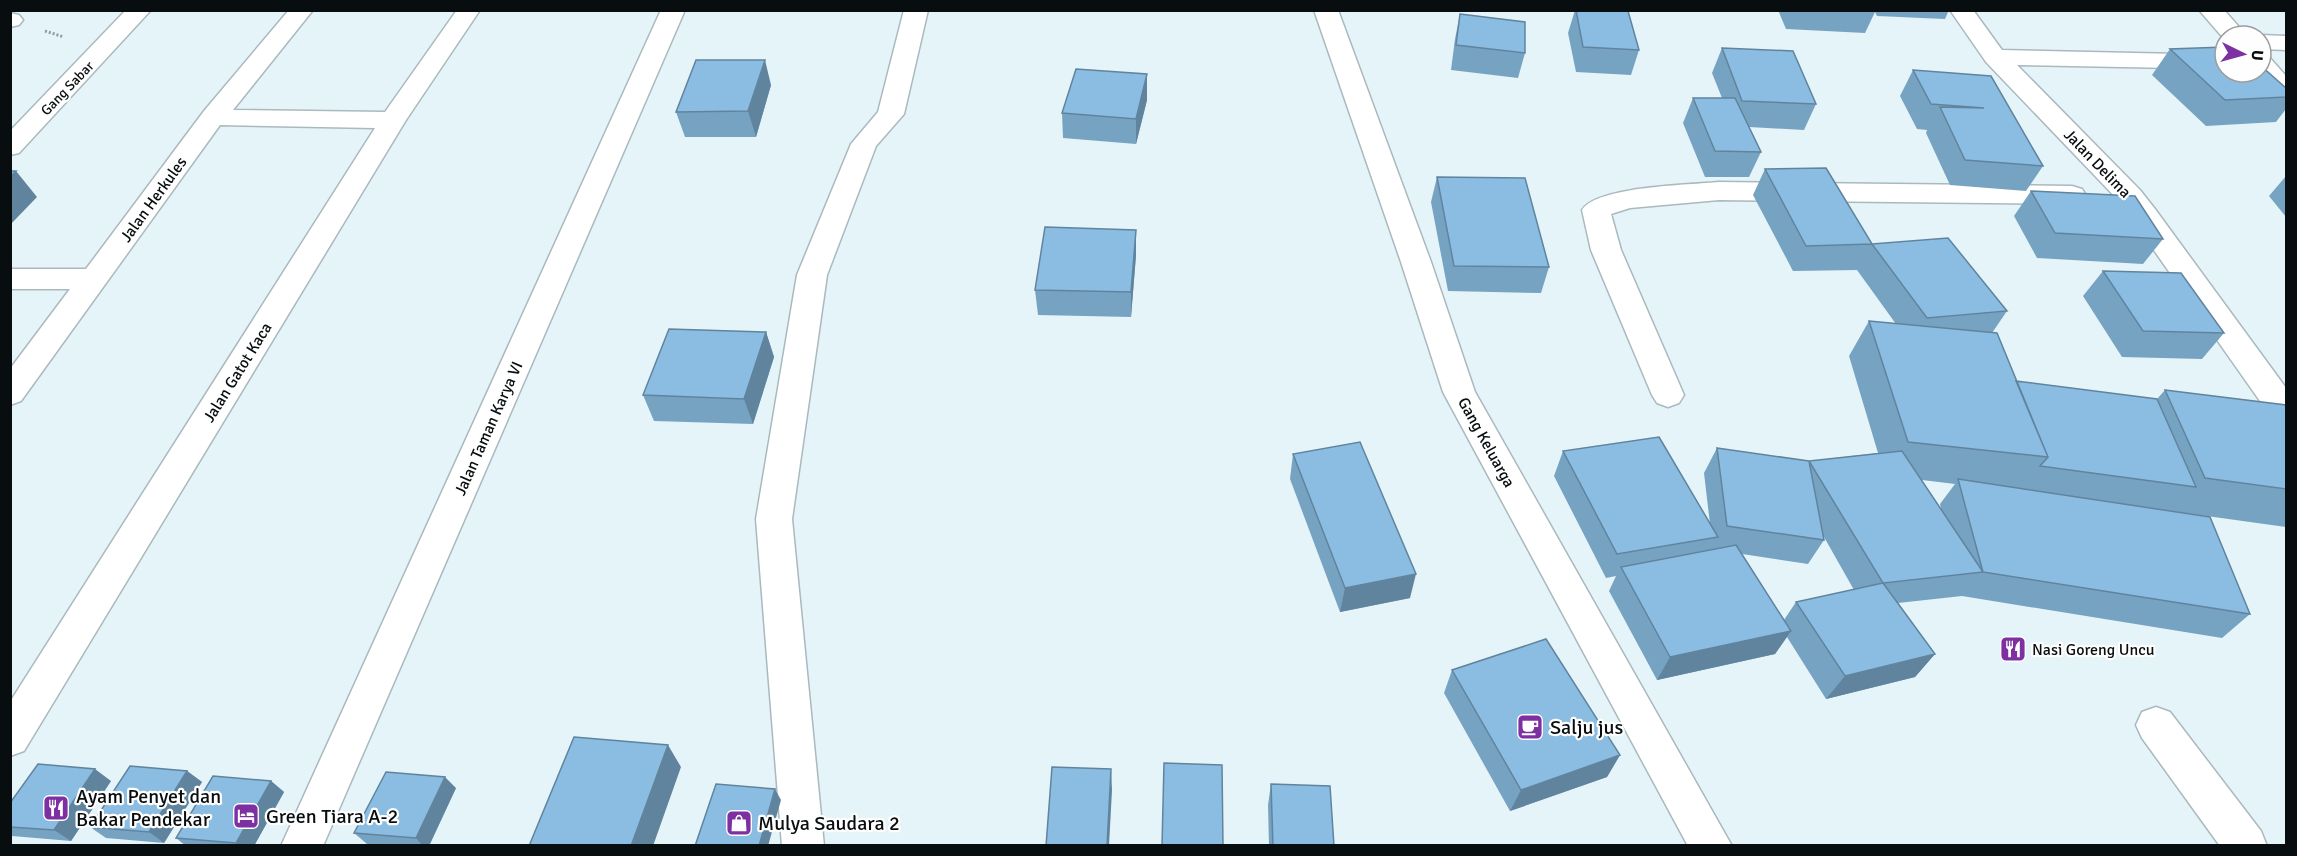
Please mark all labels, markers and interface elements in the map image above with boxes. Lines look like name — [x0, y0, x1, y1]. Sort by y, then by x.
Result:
north arrow — [2213, 24, 2273, 84]
text: U — [2247, 49, 2267, 61]
street label: Gang Sabar — [37, 57, 98, 119]
street label: Jalan Delima — [2059, 125, 2135, 202]
street label: Jalan Herkules — [116, 153, 191, 246]
street label: Jalan Gatot Kaca — [199, 319, 277, 426]
street label: Jalan Taman Karya VI — [450, 358, 527, 499]
street label: Gang Keluarga — [1453, 394, 1519, 491]
restaurant icon: Nasi Goreng Uncu — [1998, 634, 2028, 664]
place label: Nasi Goreng Uncu — [2032, 640, 2155, 660]
cafe icon: Salju jus — [1515, 712, 1545, 742]
place label: Salju jus — [1550, 715, 1623, 740]
place label: Ayam Penyet dan Bakar Pendekar — [76, 784, 221, 832]
restaurant icon: Ayam Penyet dan Bakar Pendekar — [41, 793, 71, 823]
hotel icon: Green Tiara A-2 — [231, 801, 261, 831]
place label: Green Tiara A-2 — [266, 804, 398, 829]
shop icon: Mulya Saudara 2 — [724, 808, 754, 838]
place label: Mulya Saudara 2 — [758, 811, 900, 836]

